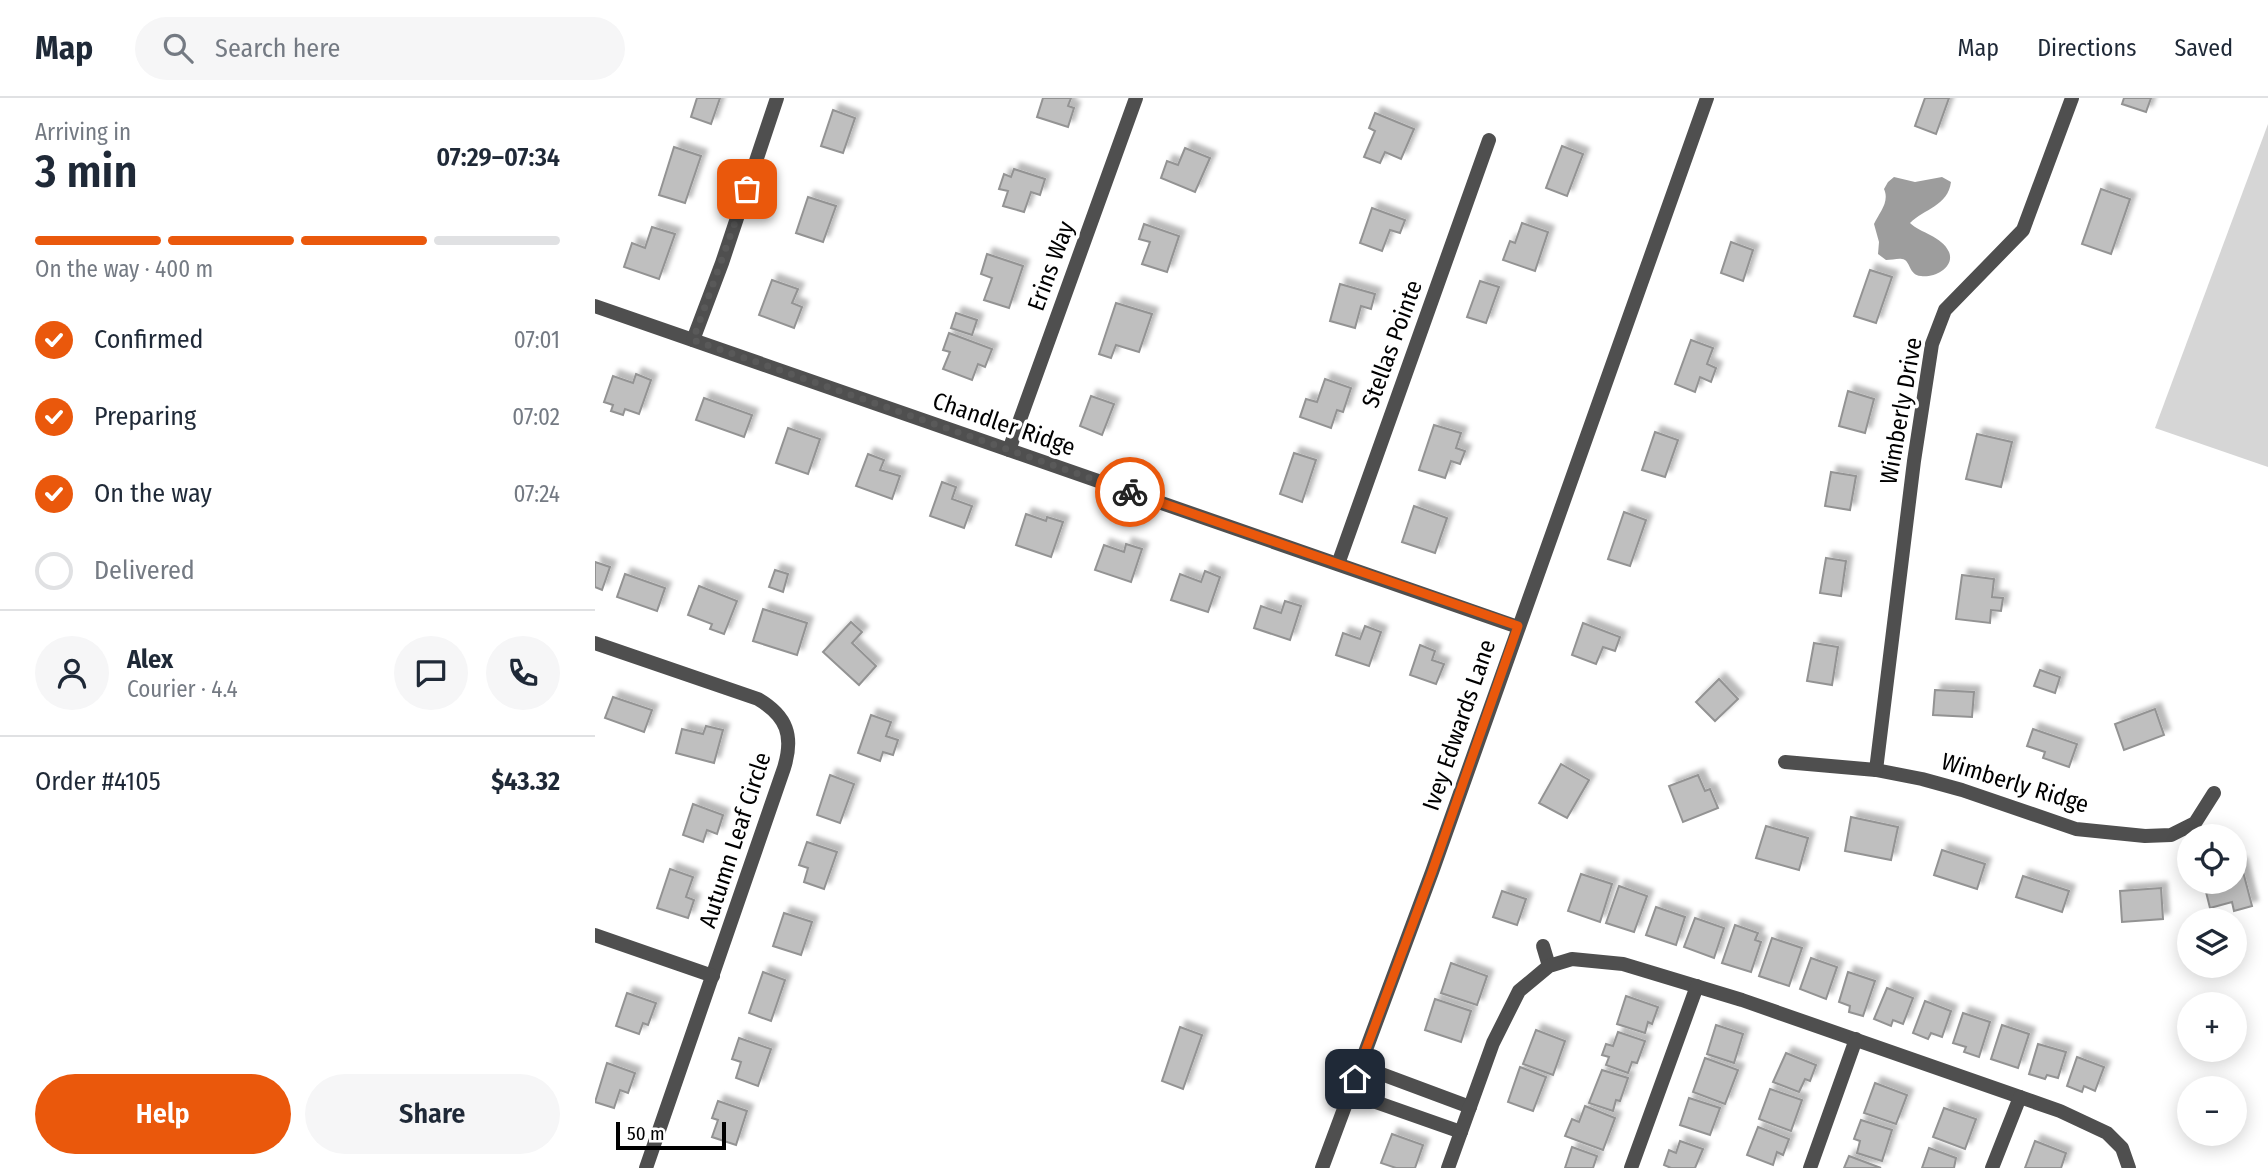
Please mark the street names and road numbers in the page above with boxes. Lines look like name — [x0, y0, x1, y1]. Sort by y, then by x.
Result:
street label: Erins Way — [1022, 217, 1080, 315]
street label: Stellas Pointe — [1356, 276, 1428, 412]
street label: Wimberly Drive — [1874, 335, 1928, 487]
street label: Chandler Ridge — [929, 387, 1079, 461]
street label: Ivey Edwards Lane — [1417, 636, 1501, 814]
street label: Wimberly Ridge — [1938, 747, 2092, 819]
street label: Autumn Leaf Circle — [693, 749, 777, 931]

